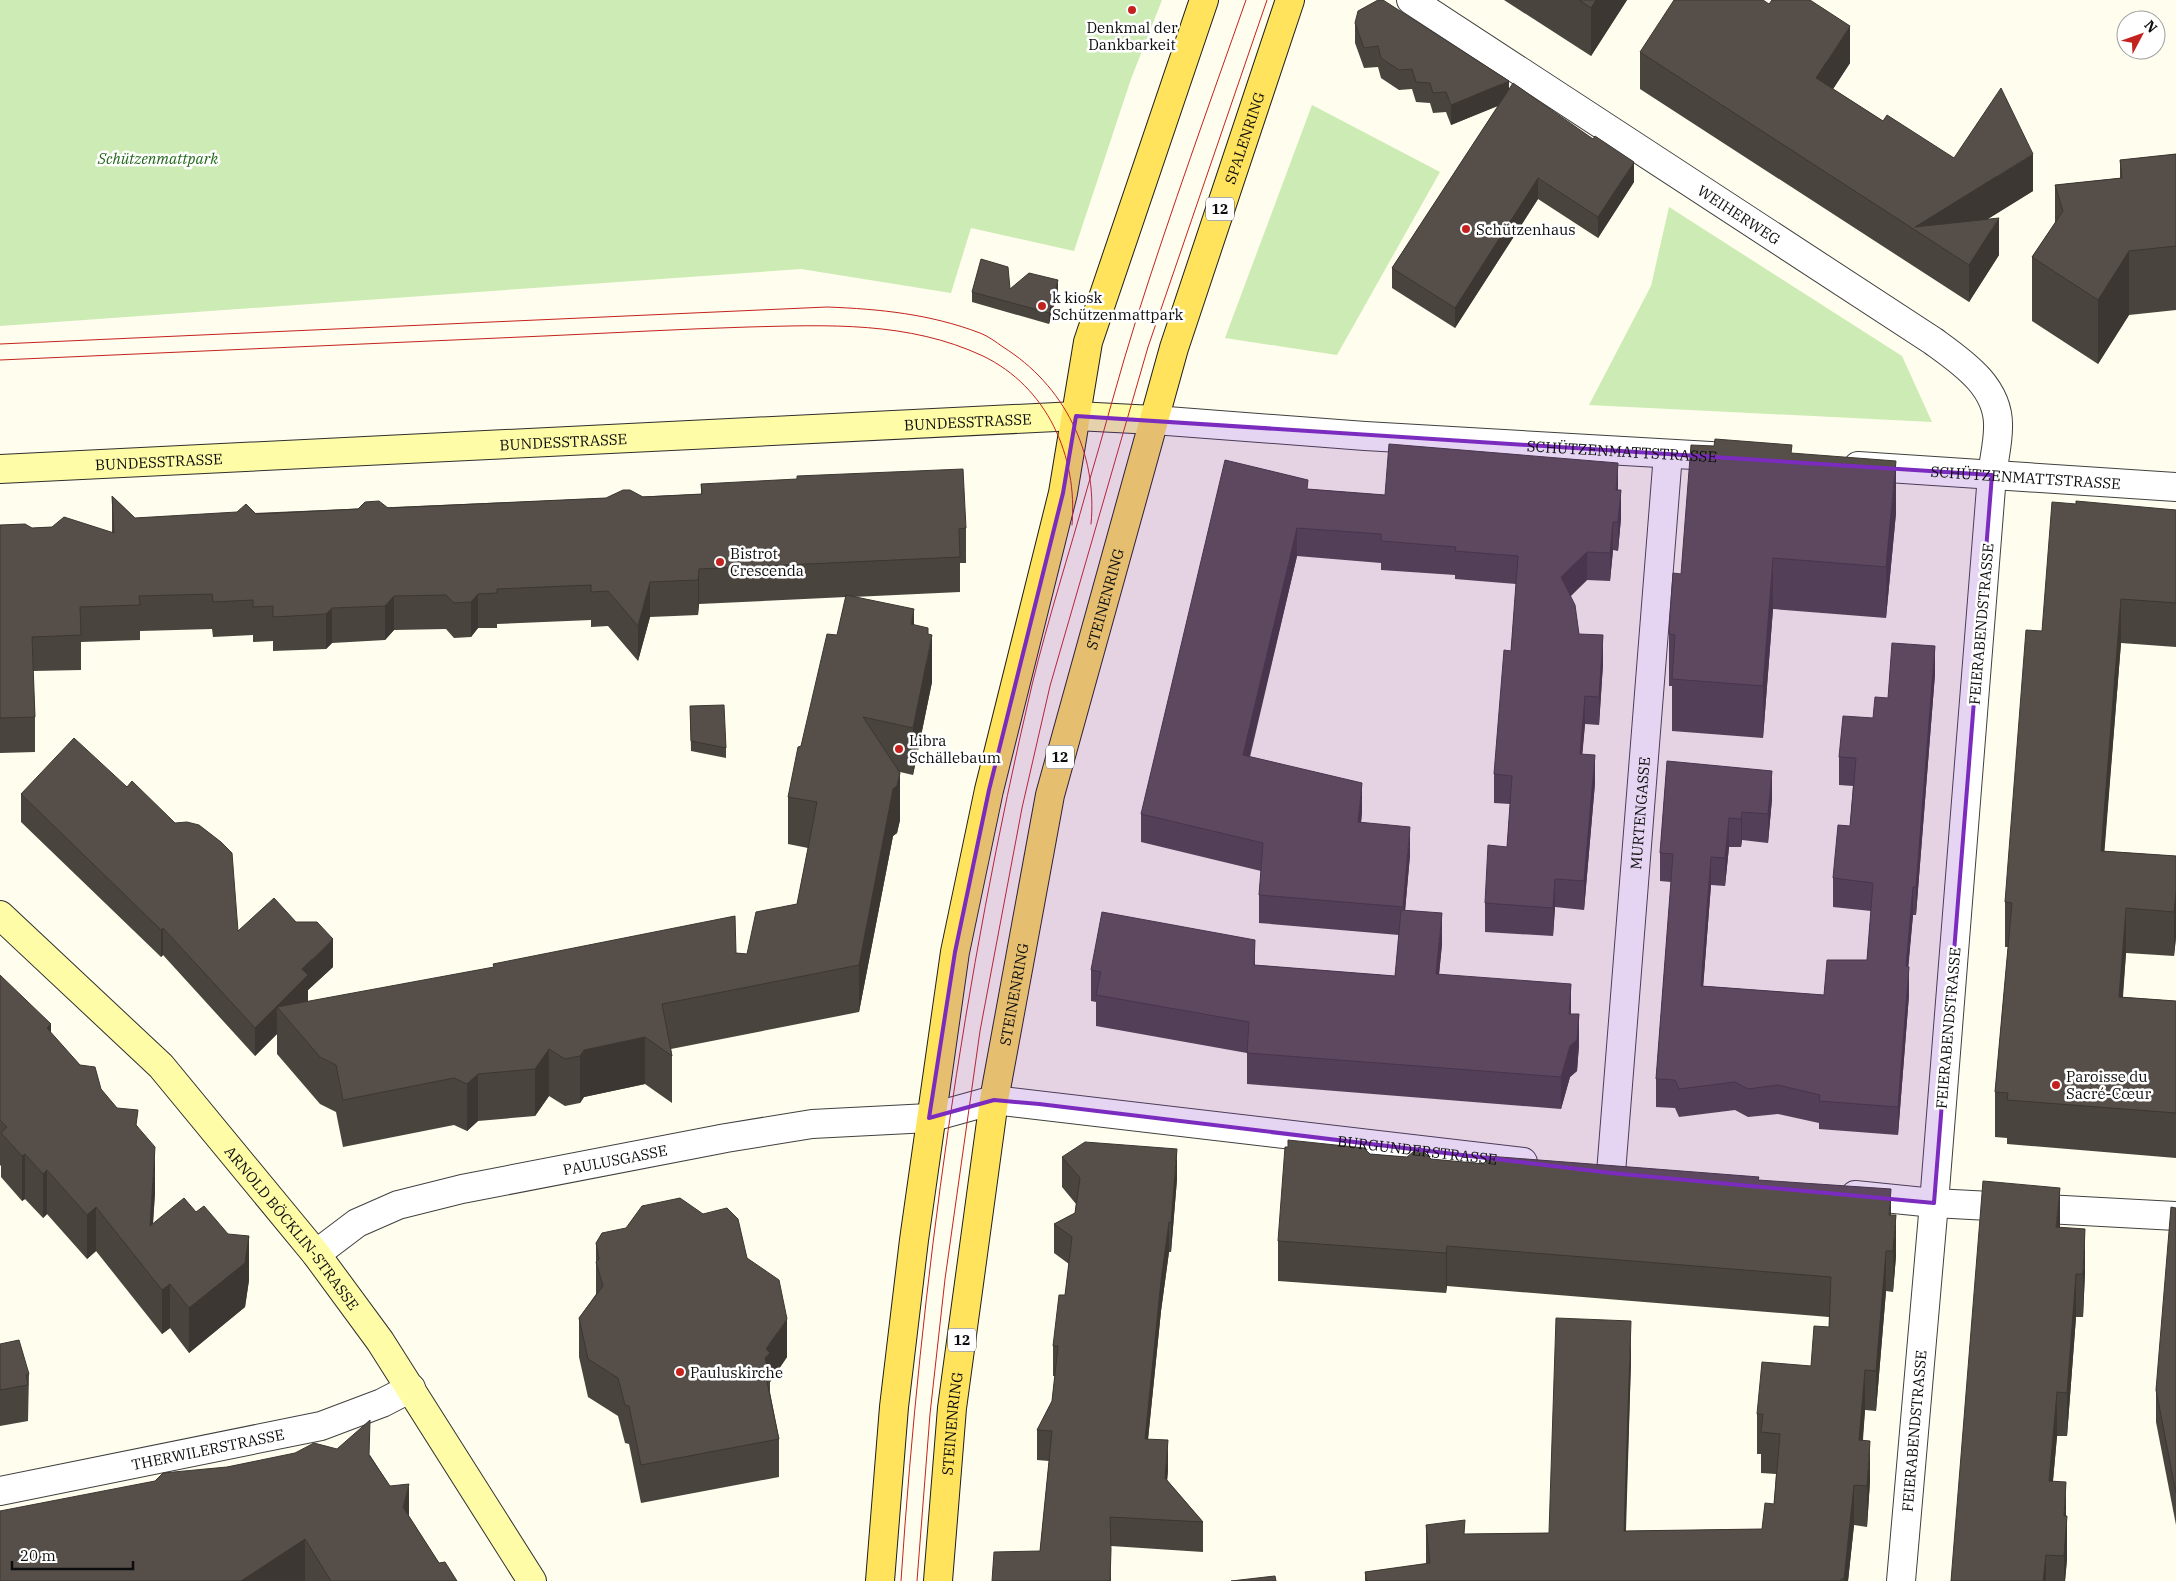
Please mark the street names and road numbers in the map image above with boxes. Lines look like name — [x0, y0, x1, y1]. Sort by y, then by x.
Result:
street label: SPALENRING — [1220, 89, 1268, 186]
street label: WEIHERWEG — [1694, 180, 1785, 249]
road number: 12 — [1206, 198, 1234, 220]
street label: BUNDESSTRASSE — [903, 409, 1032, 434]
street label: BUNDESSTRASSE — [499, 429, 628, 454]
street label: SCHÜTZENMATTSTRASSE — [1526, 436, 1718, 466]
street label: BUNDESSTRASSE — [94, 449, 223, 474]
street label: SCHÜTZENMATTSTRASSE — [1930, 461, 2121, 493]
street label: FEIERABENDSTRASSE — [1964, 542, 1998, 706]
street label: STEINENRING — [1081, 546, 1127, 652]
road number: 12 — [1046, 746, 1074, 769]
street label: MURTENGASSE — [1626, 756, 1653, 870]
street label: STEINENRING — [995, 941, 1032, 1047]
street label: FEIERABENDSTRASSE — [1931, 946, 1965, 1110]
street label: BURGUNDERSTRASSE — [1336, 1131, 1498, 1168]
street label: PAULUSGASSE — [561, 1140, 669, 1179]
street label: ARNOLD BÖCKLIN-STRASSE — [221, 1142, 363, 1314]
road number: 12 — [948, 1328, 976, 1352]
street label: FEIERABENDSTRASSE — [1897, 1349, 1931, 1513]
street label: STEINENRING — [937, 1370, 966, 1476]
street label: THERWILERSTRASSE — [130, 1424, 286, 1474]

